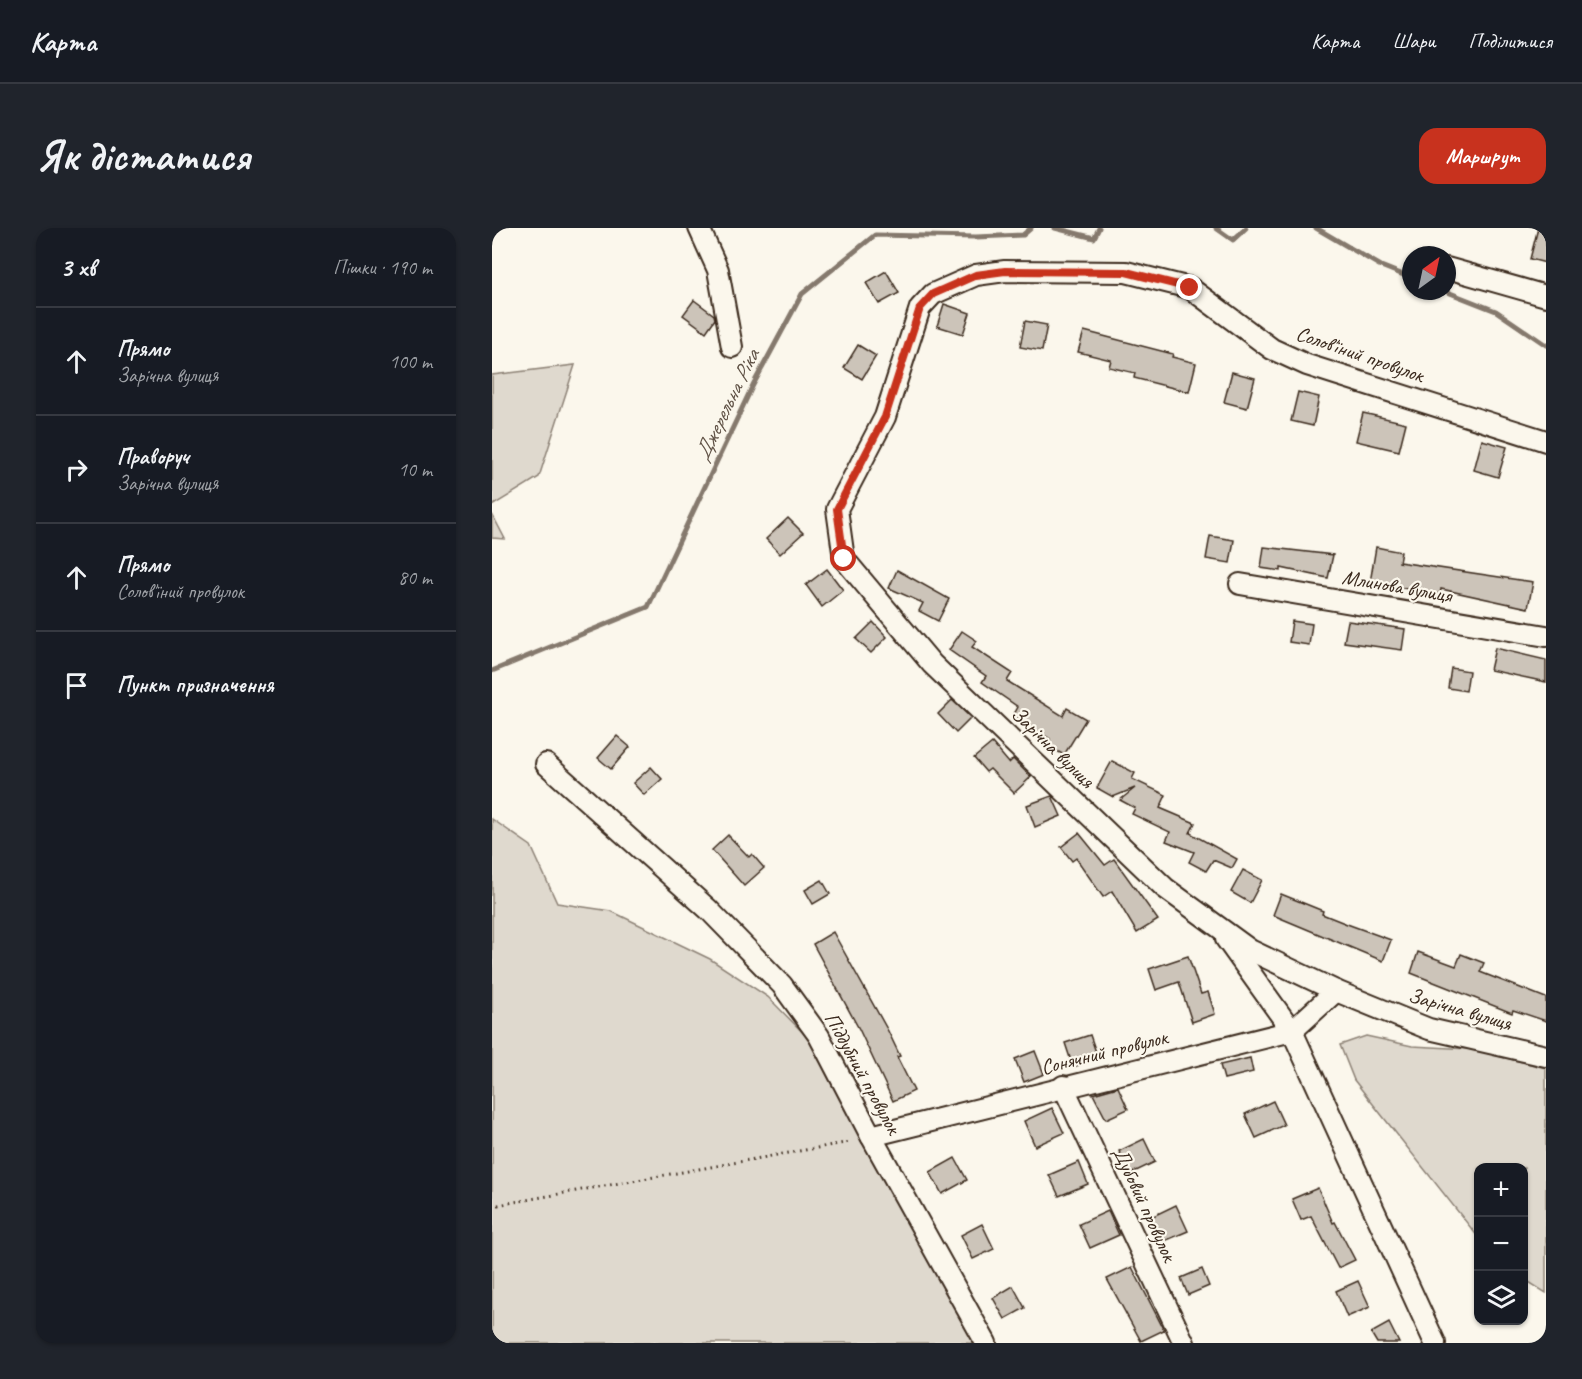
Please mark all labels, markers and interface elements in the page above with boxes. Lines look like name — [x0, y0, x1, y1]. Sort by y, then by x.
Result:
text: Карта — [30, 24, 97, 59]
text: Карта — [1311, 28, 1359, 54]
text: Шари — [1392, 28, 1436, 54]
text: Поділитися — [1469, 28, 1552, 54]
button: Маршрут — [1419, 128, 1546, 184]
text: Як дістатися — [36, 130, 250, 183]
north arrow — [1402, 246, 1456, 300]
text: 3 хв — [60, 251, 95, 284]
text: Пішки · 190 m — [333, 255, 432, 280]
route end — [1176, 274, 1202, 300]
street label: Солов'їний провулок — [1293, 320, 1430, 389]
text: Прямо — [117, 335, 169, 363]
water label: Джерельна Ріка — [688, 343, 767, 466]
icon: ahead — [60, 345, 93, 378]
text: 100 m — [389, 349, 432, 374]
text: Зарічна вулиця — [117, 363, 218, 388]
text: Праворуч — [117, 443, 189, 471]
icon: right — [60, 453, 93, 486]
text: 10 m — [398, 457, 432, 482]
text: Зарічна вулиця — [117, 471, 218, 496]
route start — [830, 545, 856, 571]
text: Прямо — [117, 551, 169, 579]
icon: ahead — [60, 561, 93, 594]
street label: Млинова вулиця — [1340, 564, 1456, 609]
text: 80 m — [398, 565, 432, 590]
text: Солов'їний провулок — [117, 579, 244, 604]
icon: arrive — [60, 669, 93, 702]
text: Пункт призначення — [117, 671, 274, 699]
street label: Зарічна вулиця — [1006, 701, 1101, 794]
street label: Зарічна вулиця — [1405, 982, 1516, 1037]
street label: Піддубний провулок — [819, 1008, 908, 1140]
street label: Сонячний провулок — [1038, 1023, 1172, 1080]
street label: Дубовий провулок — [1107, 1143, 1184, 1267]
map controls — [1474, 1163, 1528, 1325]
button: + — [1474, 1163, 1528, 1217]
button: − — [1474, 1217, 1528, 1271]
button: layers — [1474, 1271, 1528, 1325]

